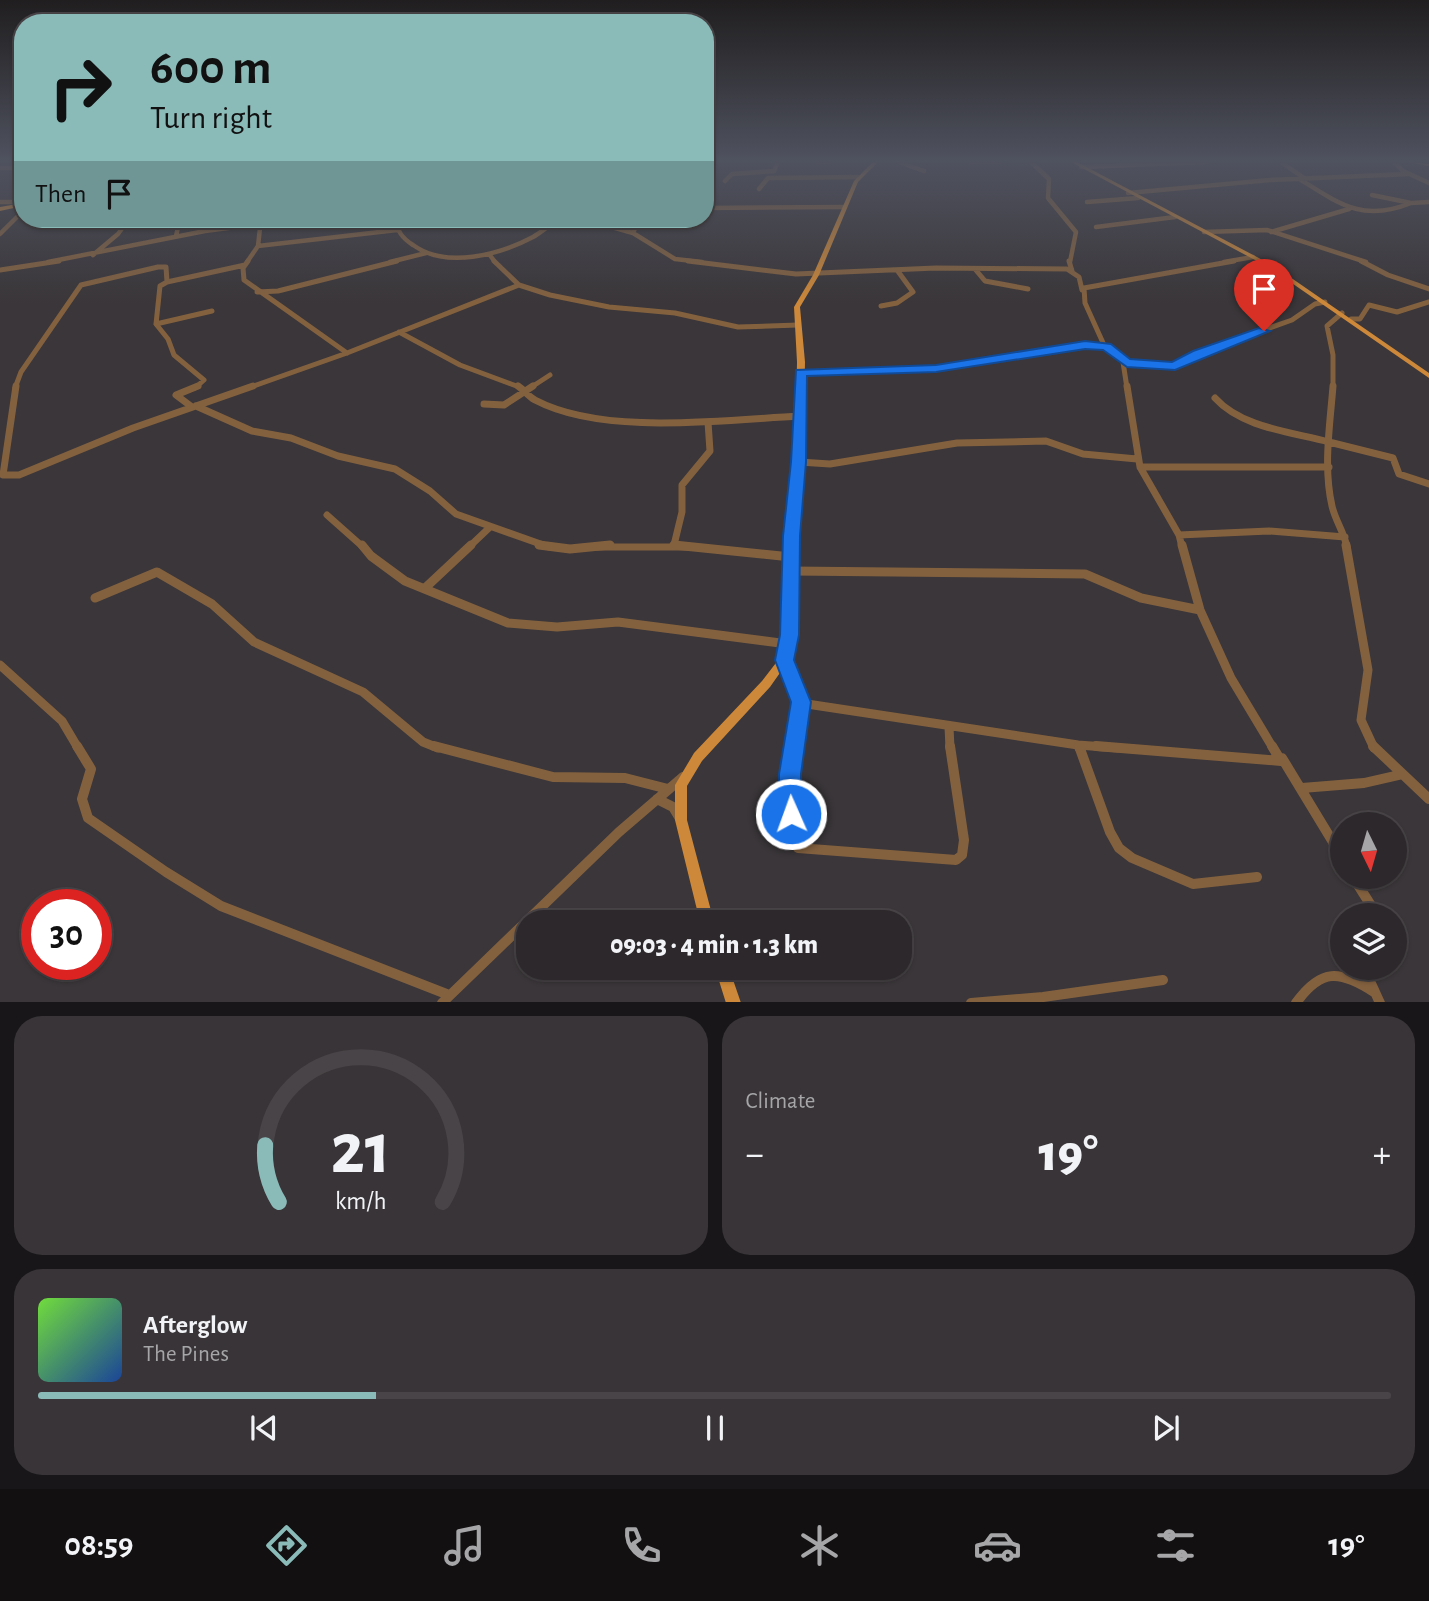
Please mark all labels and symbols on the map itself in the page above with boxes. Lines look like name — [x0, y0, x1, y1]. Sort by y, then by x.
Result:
pin — [1234, 259, 1294, 331]
position arrow — [754, 777, 828, 851]
north arrow — [1330, 812, 1407, 889]
speed limit sign: 30 — [21, 889, 112, 980]

